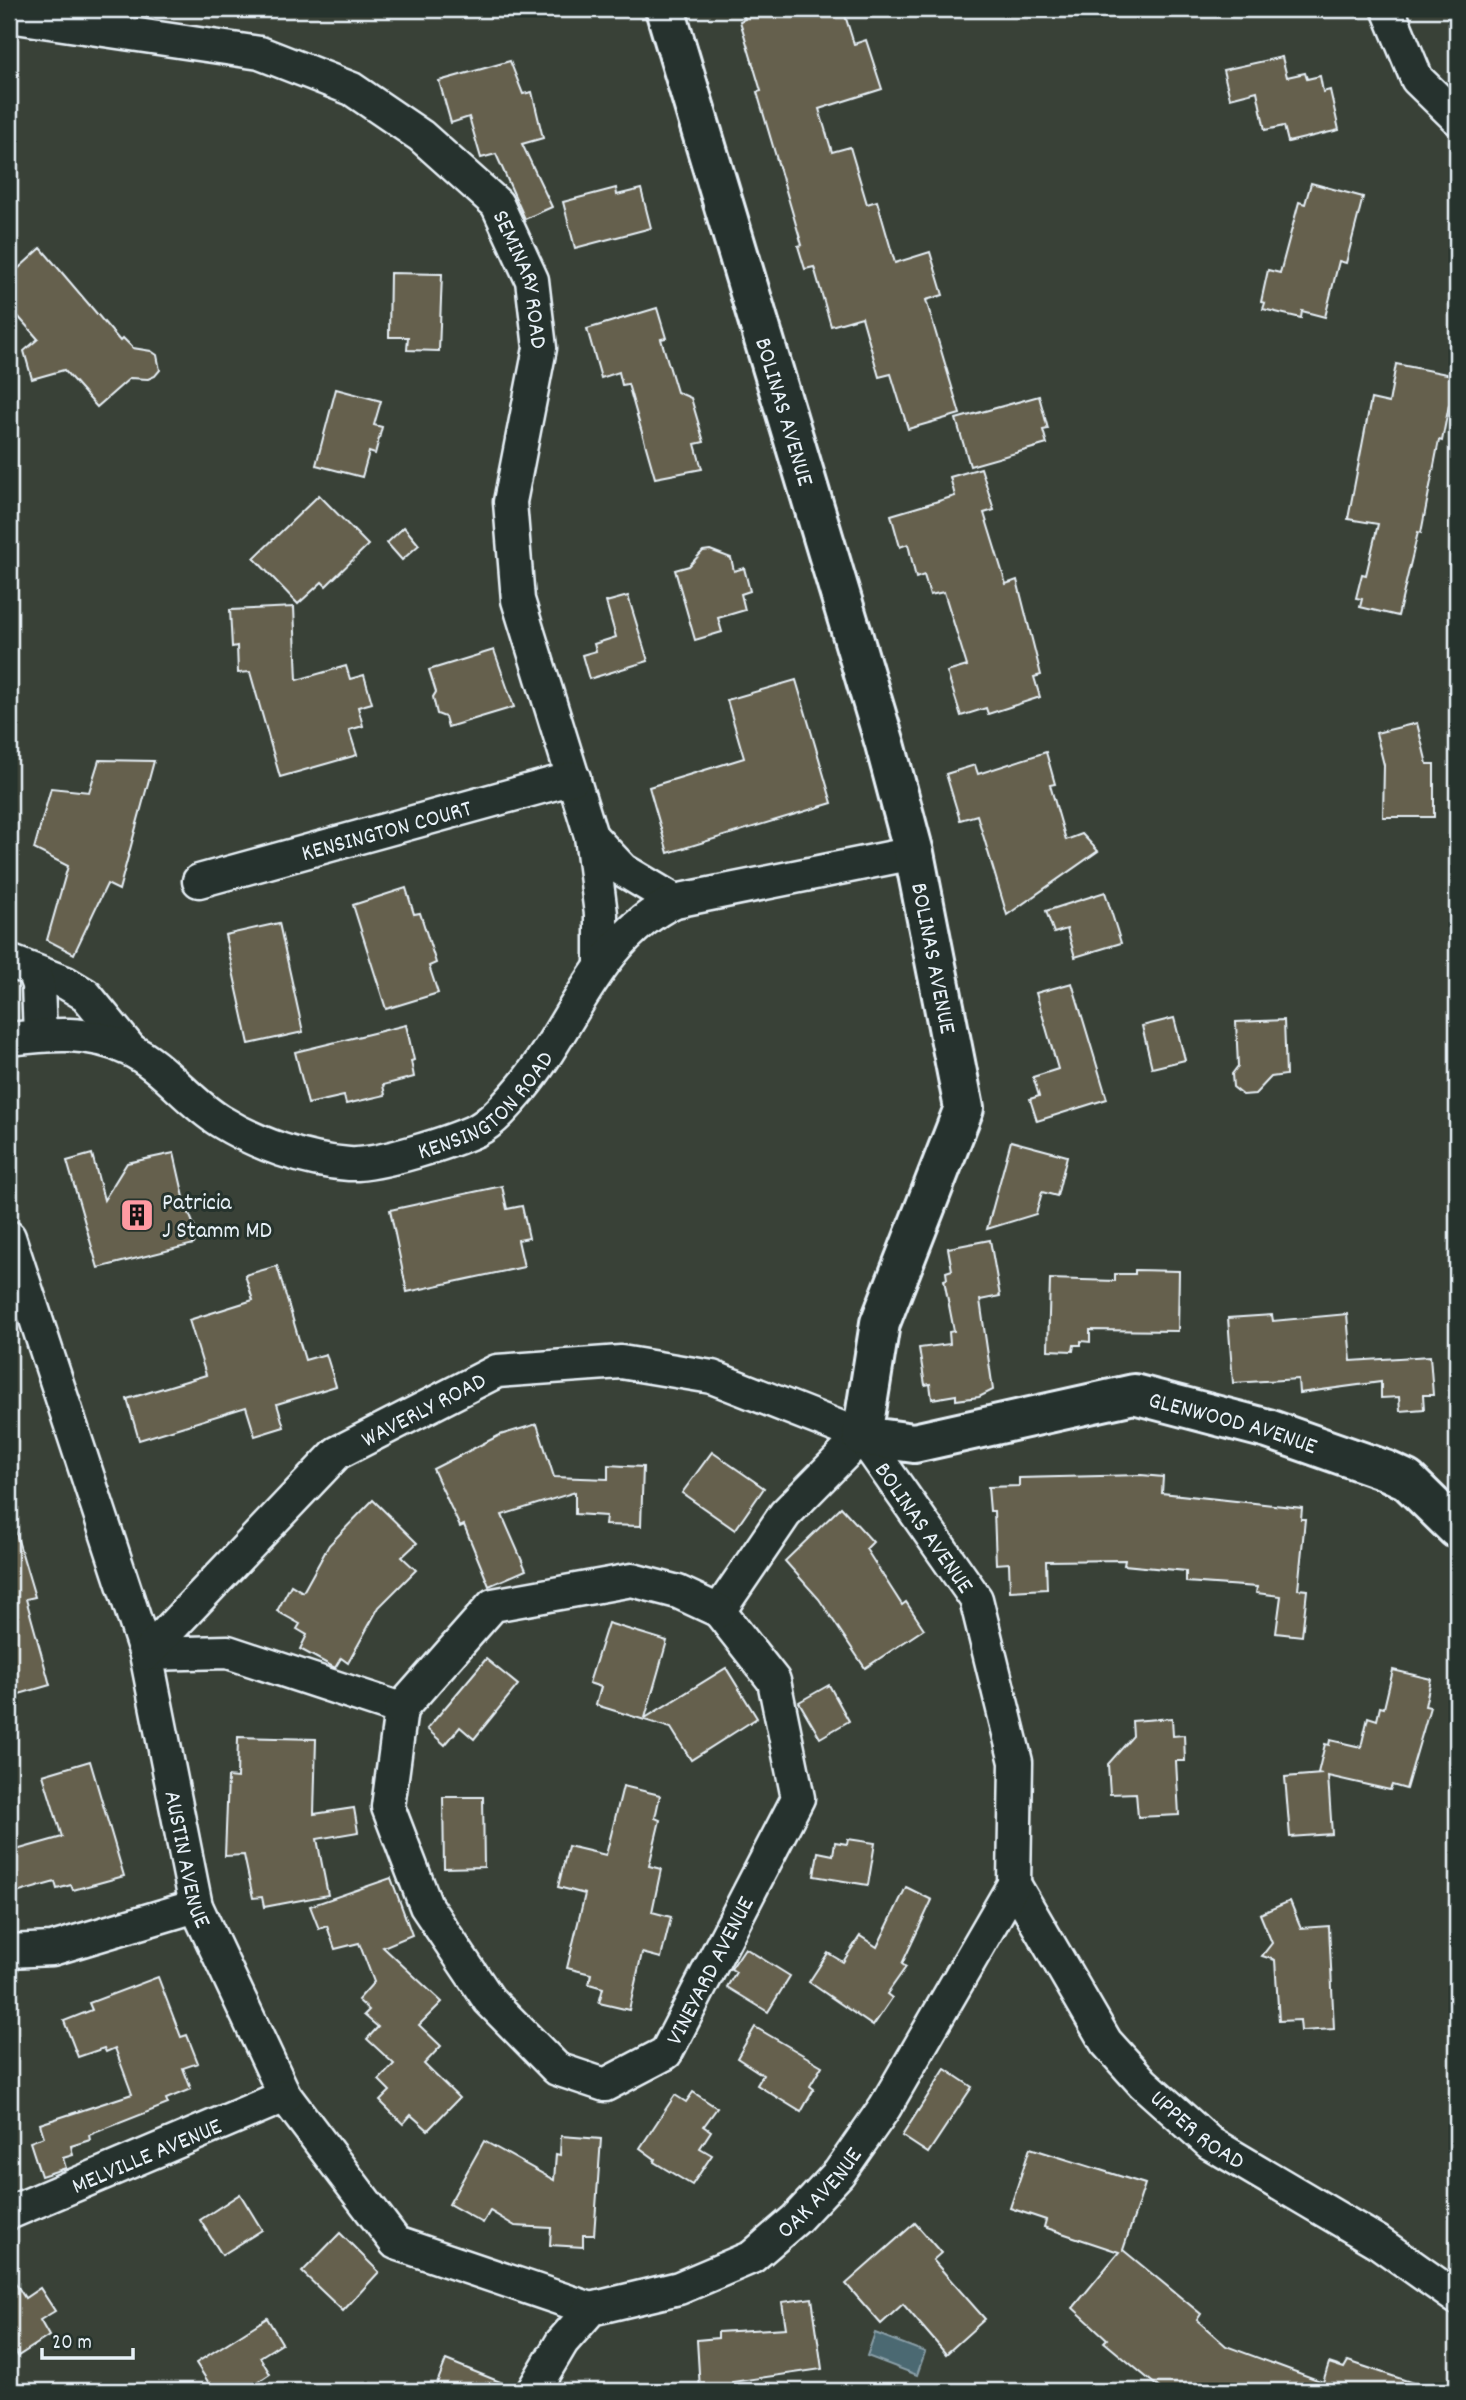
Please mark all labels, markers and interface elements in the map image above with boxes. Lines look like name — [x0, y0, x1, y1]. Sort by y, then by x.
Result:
street label: SEMINARY ROAD — [482, 205, 554, 351]
street label: BOLINAS AVENUE — [744, 334, 821, 491]
street label: KENSINGTON COURT — [298, 793, 476, 872]
street label: BOLINAS AVENUE — [900, 880, 963, 1037]
street label: KENSINGTON ROAD — [414, 1045, 564, 1170]
place label: Patricia J Stamm MD — [162, 1187, 272, 1249]
building icon: Patricia J Stamm MD — [118, 1196, 156, 1234]
street label: WAVERLY ROAD — [356, 1365, 493, 1458]
street label: GLENWOOD AVENUE — [1145, 1385, 1321, 1465]
street label: BOLINAS AVENUE — [865, 1456, 980, 1601]
street label: AUSTIN AVENUE — [153, 1788, 218, 1934]
street label: VINEYARD AVENUE — [659, 1891, 764, 2052]
street label: UPPER ROAD — [1141, 2083, 1250, 2180]
street label: MELVILLE AVENUE — [67, 2111, 228, 2204]
street label: OAK AVENUE — [771, 2141, 872, 2248]
scale bar — [42, 2316, 133, 2360]
text: 20 m — [52, 2329, 92, 2359]

